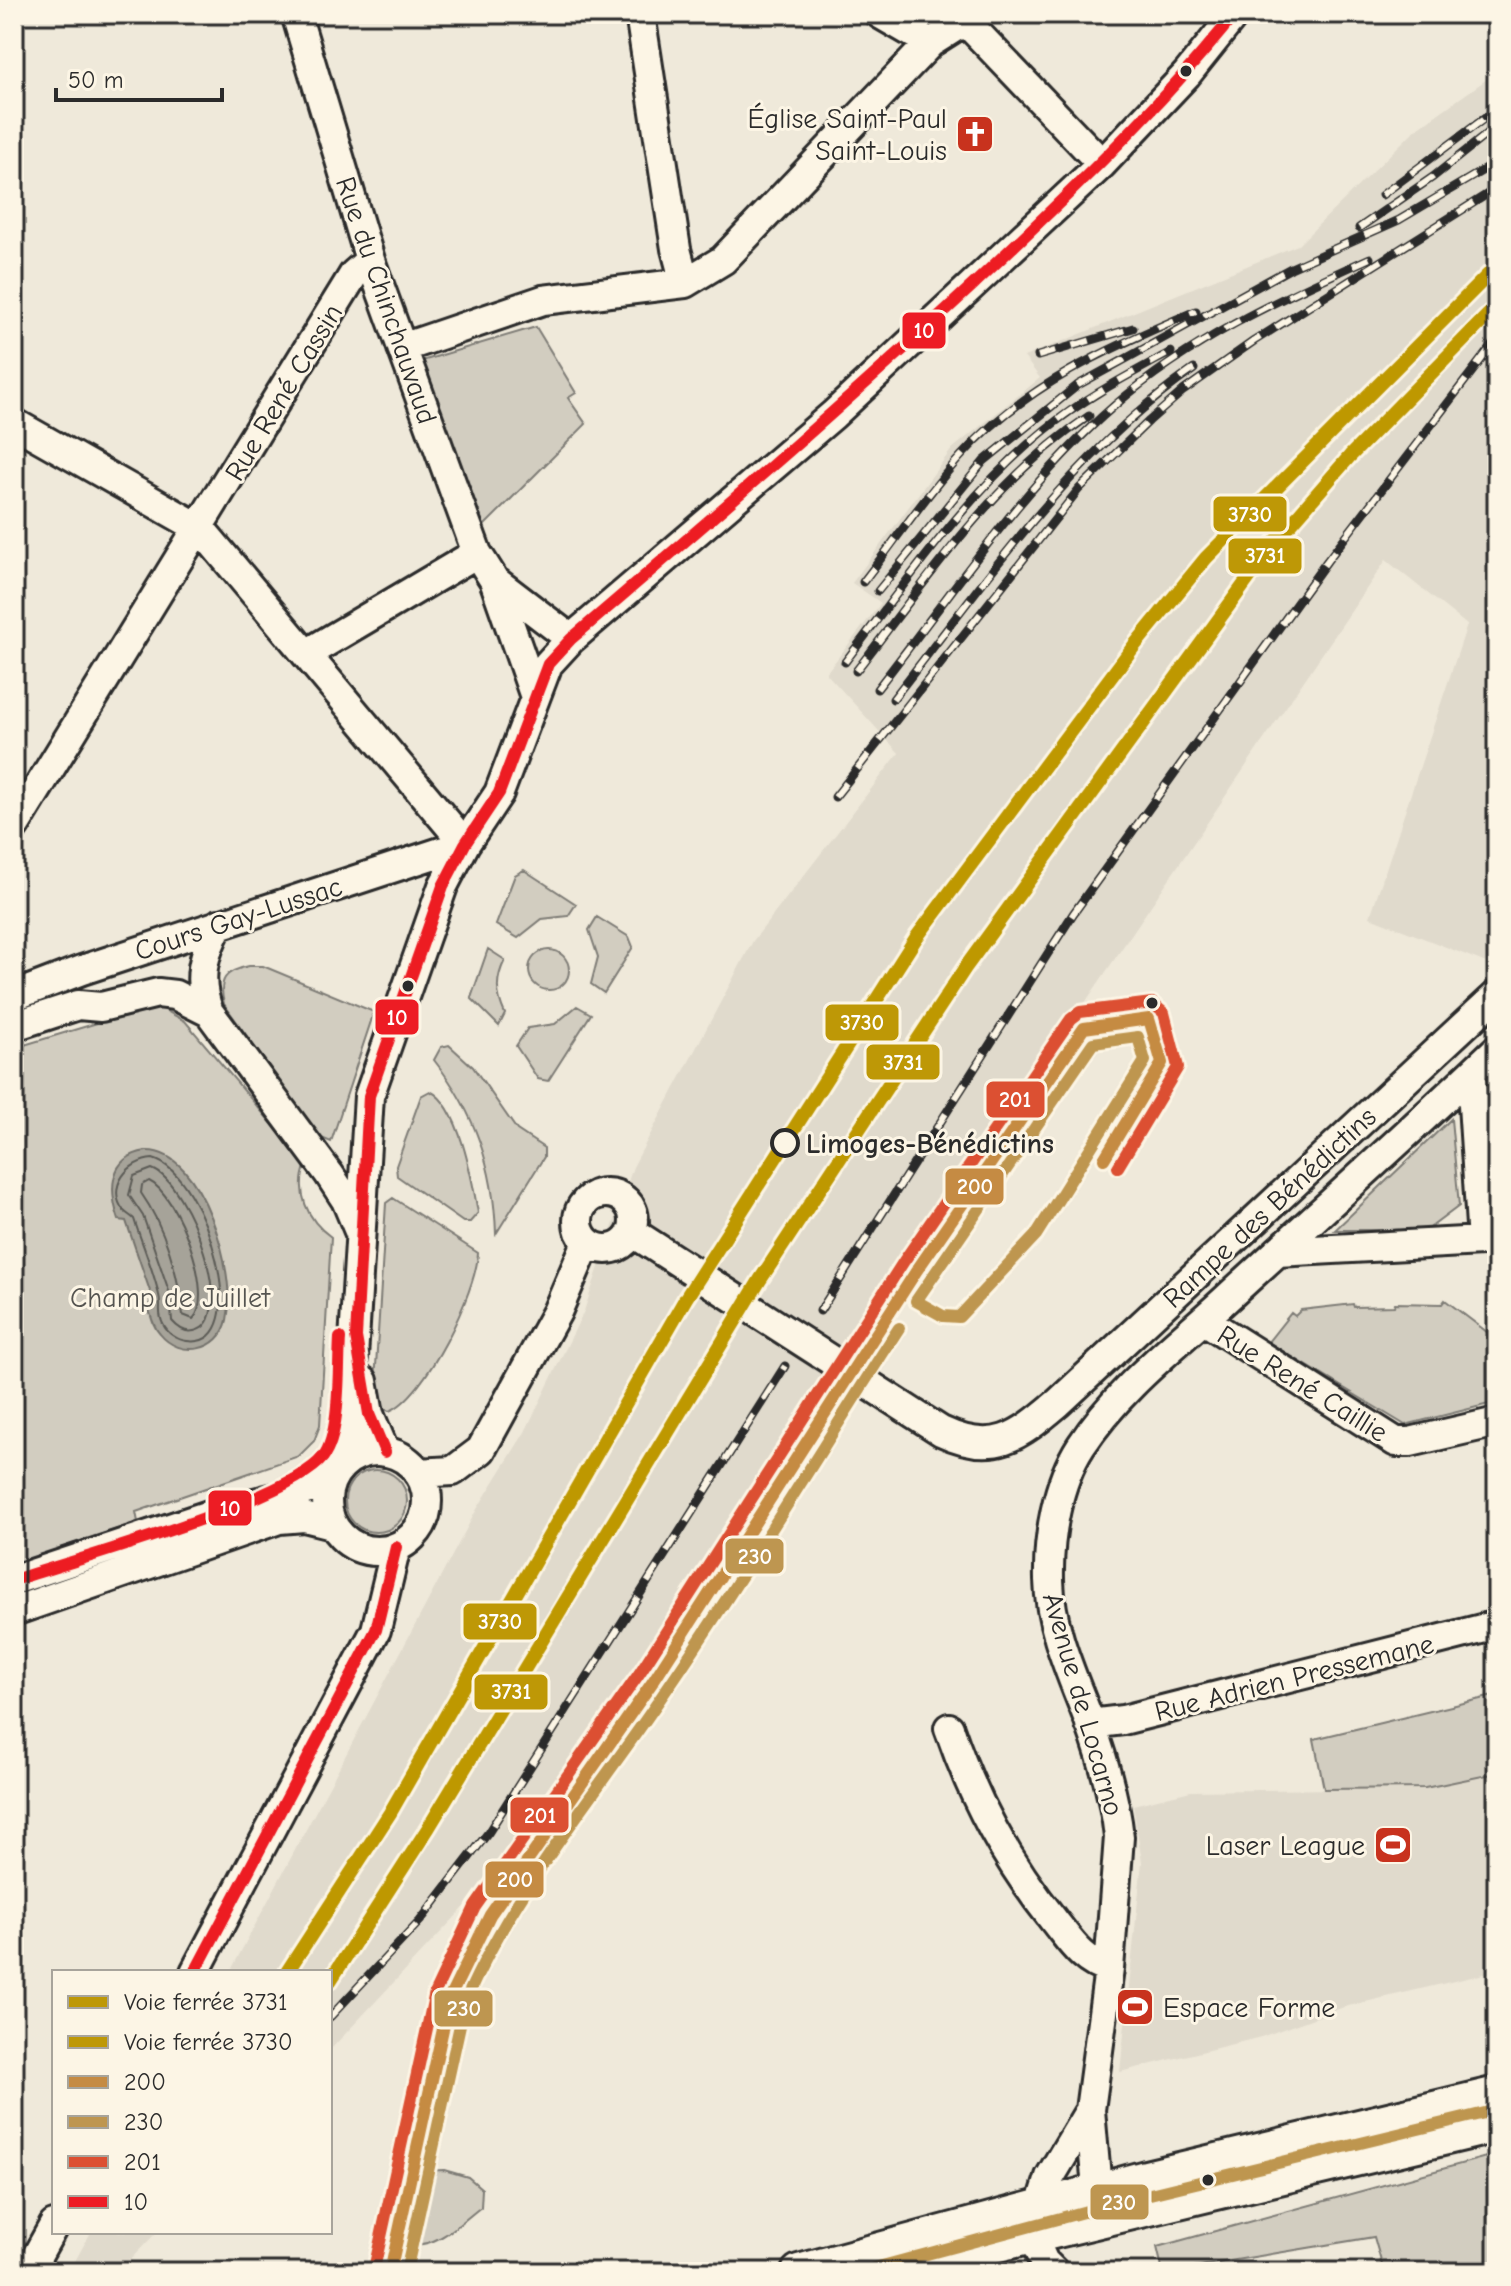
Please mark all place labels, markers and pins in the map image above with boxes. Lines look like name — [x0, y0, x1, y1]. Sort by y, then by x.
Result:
unlabelled marker — [1178, 63, 1194, 79]
place label: Église Saint-Paul Saint-Louis — [747, 102, 947, 167]
church icon: Église Saint-Paul Saint-Louis — [954, 113, 996, 155]
unlabelled marker — [400, 978, 416, 994]
unlabelled marker — [1144, 995, 1160, 1011]
place label: Limoges-Bénédictins — [806, 1128, 1054, 1160]
marker: Limoges-Bénédictins — [771, 1129, 799, 1157]
sports icon: Laser League — [1372, 1824, 1414, 1866]
place label: Laser League — [1206, 1830, 1365, 1862]
sports icon: Espace Forme — [1114, 1986, 1156, 2028]
place label: Espace Forme — [1163, 1992, 1335, 2024]
unlabelled marker — [1200, 2172, 1216, 2188]

